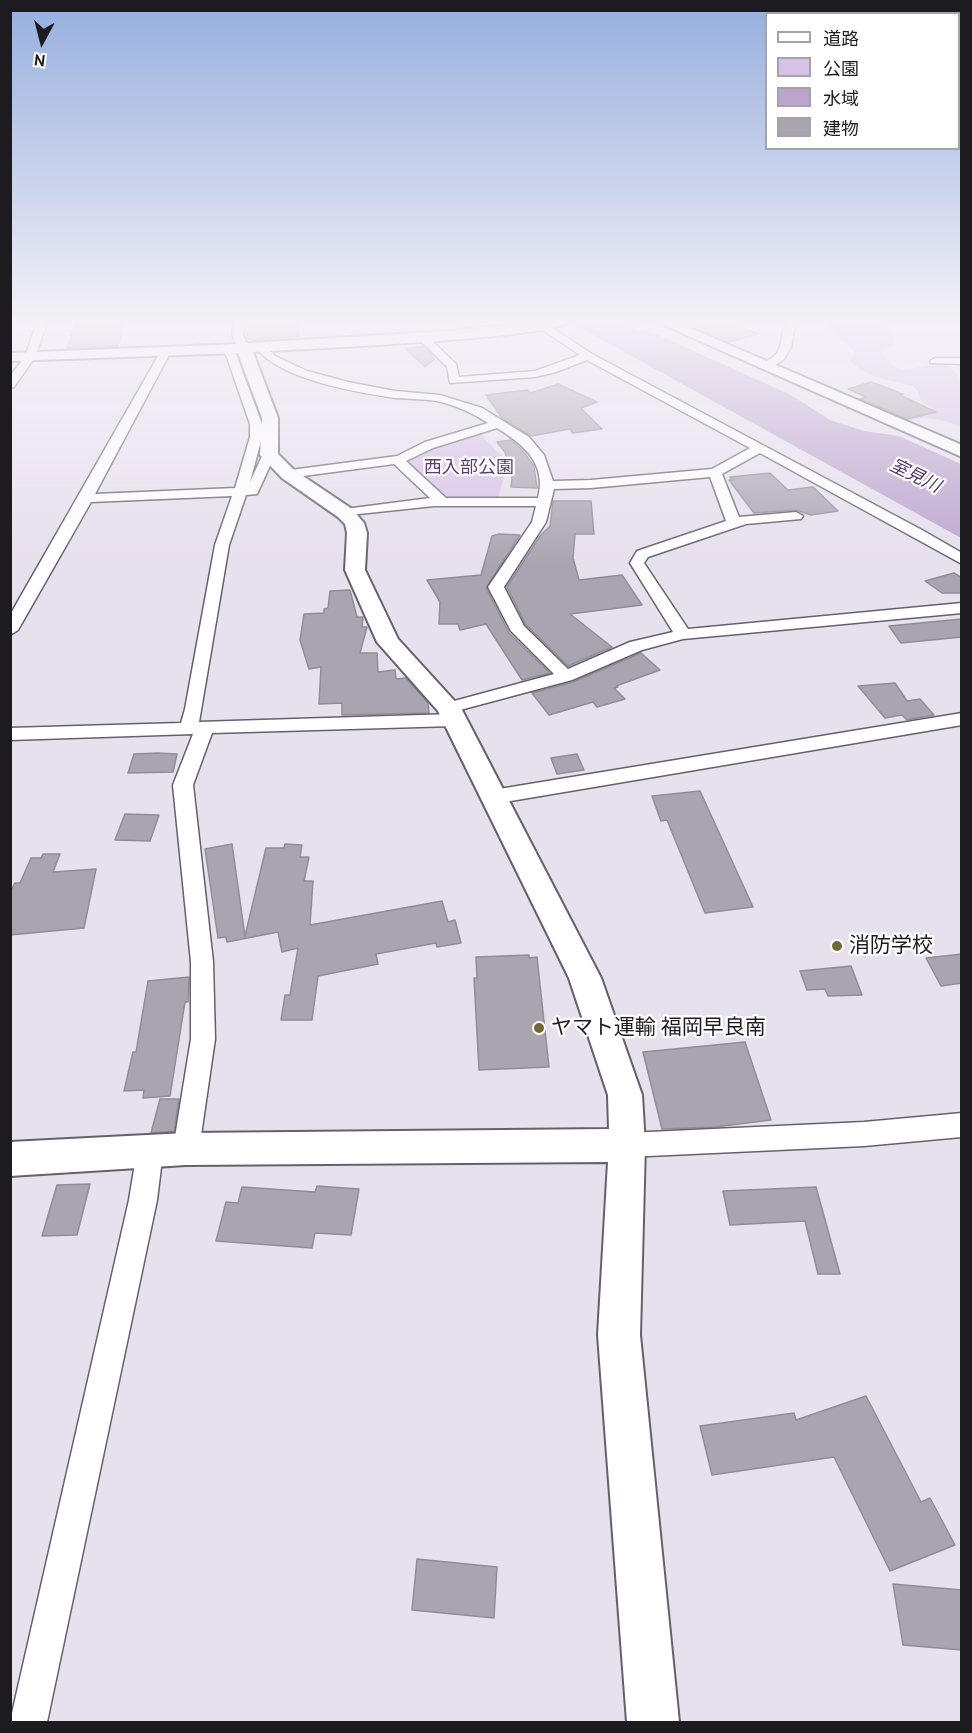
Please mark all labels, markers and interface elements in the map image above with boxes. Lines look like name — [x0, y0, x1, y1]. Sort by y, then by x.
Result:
north arrow — [12, 12, 72, 72]
legend — [765, 12, 960, 150]
text: 道路 — [823, 28, 859, 50]
text: N — [33, 50, 47, 70]
text: 公園 — [823, 58, 859, 80]
text: 水域 — [823, 88, 859, 110]
text: 建物 — [823, 118, 859, 140]
water label: 室見川 — [886, 454, 944, 498]
park label: 西入部公園 — [424, 457, 514, 479]
place label: 消防学校 — [849, 933, 933, 959]
marker: 消防学校 — [830, 939, 844, 953]
place label: ヤマト運輸 福岡早良南 — [551, 1015, 766, 1041]
marker: ヤマト運輸 福岡早良南 — [532, 1021, 546, 1035]

